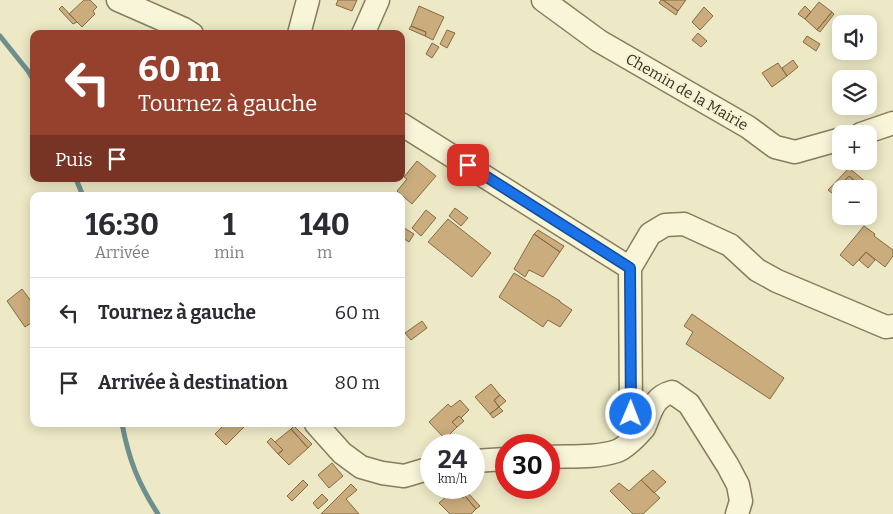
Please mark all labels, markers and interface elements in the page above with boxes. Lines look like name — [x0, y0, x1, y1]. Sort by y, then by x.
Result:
map controls — [832, 15, 877, 225]
button: sound — [832, 15, 877, 60]
text: 60 m — [138, 48, 221, 90]
icon: left — [55, 50, 120, 115]
street label: Chemin de la Mairie — [623, 50, 751, 134]
button: layers — [832, 70, 877, 115]
text: Tournez à gauche — [138, 90, 317, 117]
button: + — [832, 125, 877, 170]
pin — [447, 144, 489, 186]
icon: arrive — [103, 145, 131, 173]
text: Puis — [55, 148, 93, 171]
icon: arrive — [454, 151, 482, 179]
button: − — [832, 180, 877, 225]
text: 16:30 — [85, 207, 159, 243]
text: 1 — [223, 207, 236, 243]
text: 140 — [300, 207, 350, 243]
text: Arrivée — [95, 243, 150, 262]
text: min — [214, 243, 244, 262]
text: m — [317, 243, 332, 262]
icon: left — [55, 299, 83, 327]
text: Tournez à gauche — [98, 301, 256, 324]
text: 60 m — [335, 301, 380, 324]
icon: arrive — [55, 369, 83, 397]
text: Arrivée à destination — [98, 371, 288, 394]
text: 80 m — [334, 371, 380, 394]
position arrow — [604, 387, 656, 439]
speed limit sign: 30 — [495, 434, 560, 499]
text: 24 — [438, 445, 467, 475]
text: km/h — [438, 472, 467, 486]

